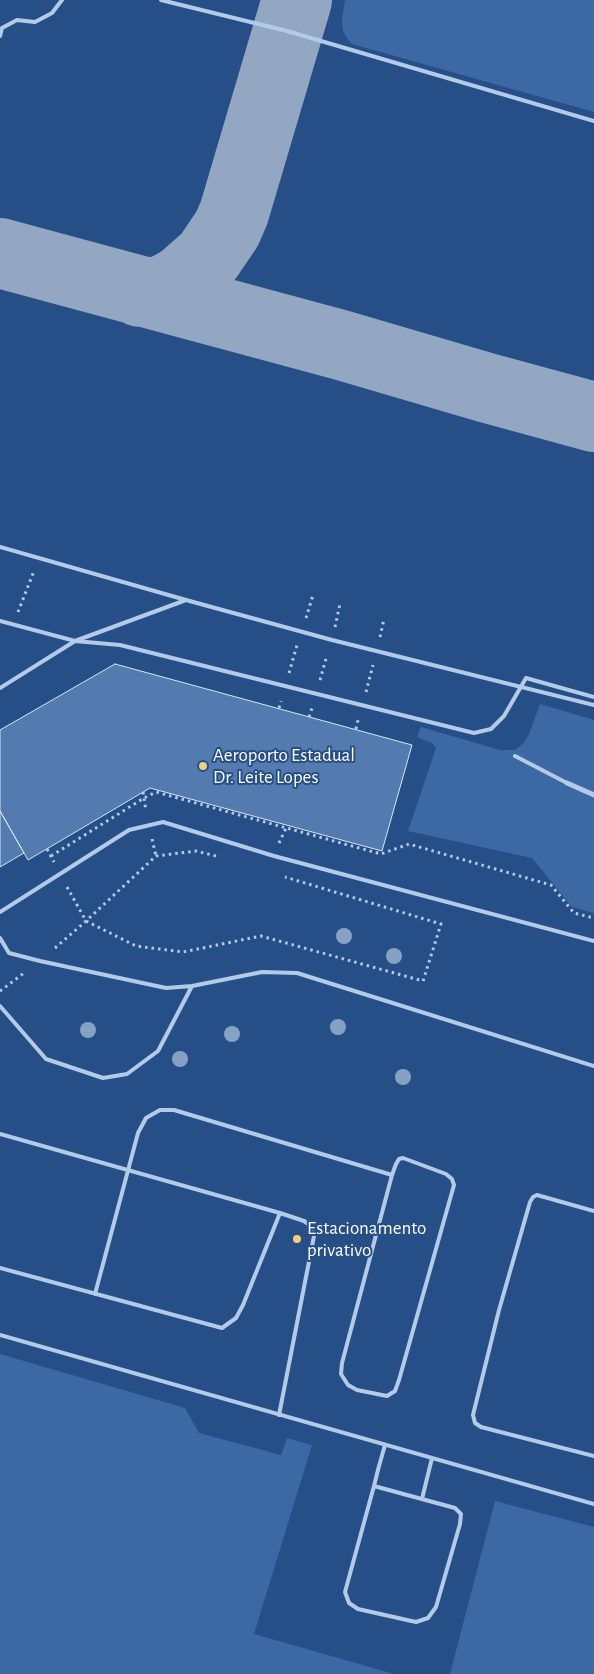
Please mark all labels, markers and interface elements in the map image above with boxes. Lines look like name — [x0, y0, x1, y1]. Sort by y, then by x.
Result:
place label: Aeroporto Estadual Dr. Leite Lopes — [213, 744, 355, 788]
marker: Aeroporto Estadual Dr. Leite Lopes — [197, 760, 209, 772]
place label: Estacionamento privativo — [307, 1217, 426, 1261]
marker: Estacionamento privativo — [291, 1233, 303, 1245]

